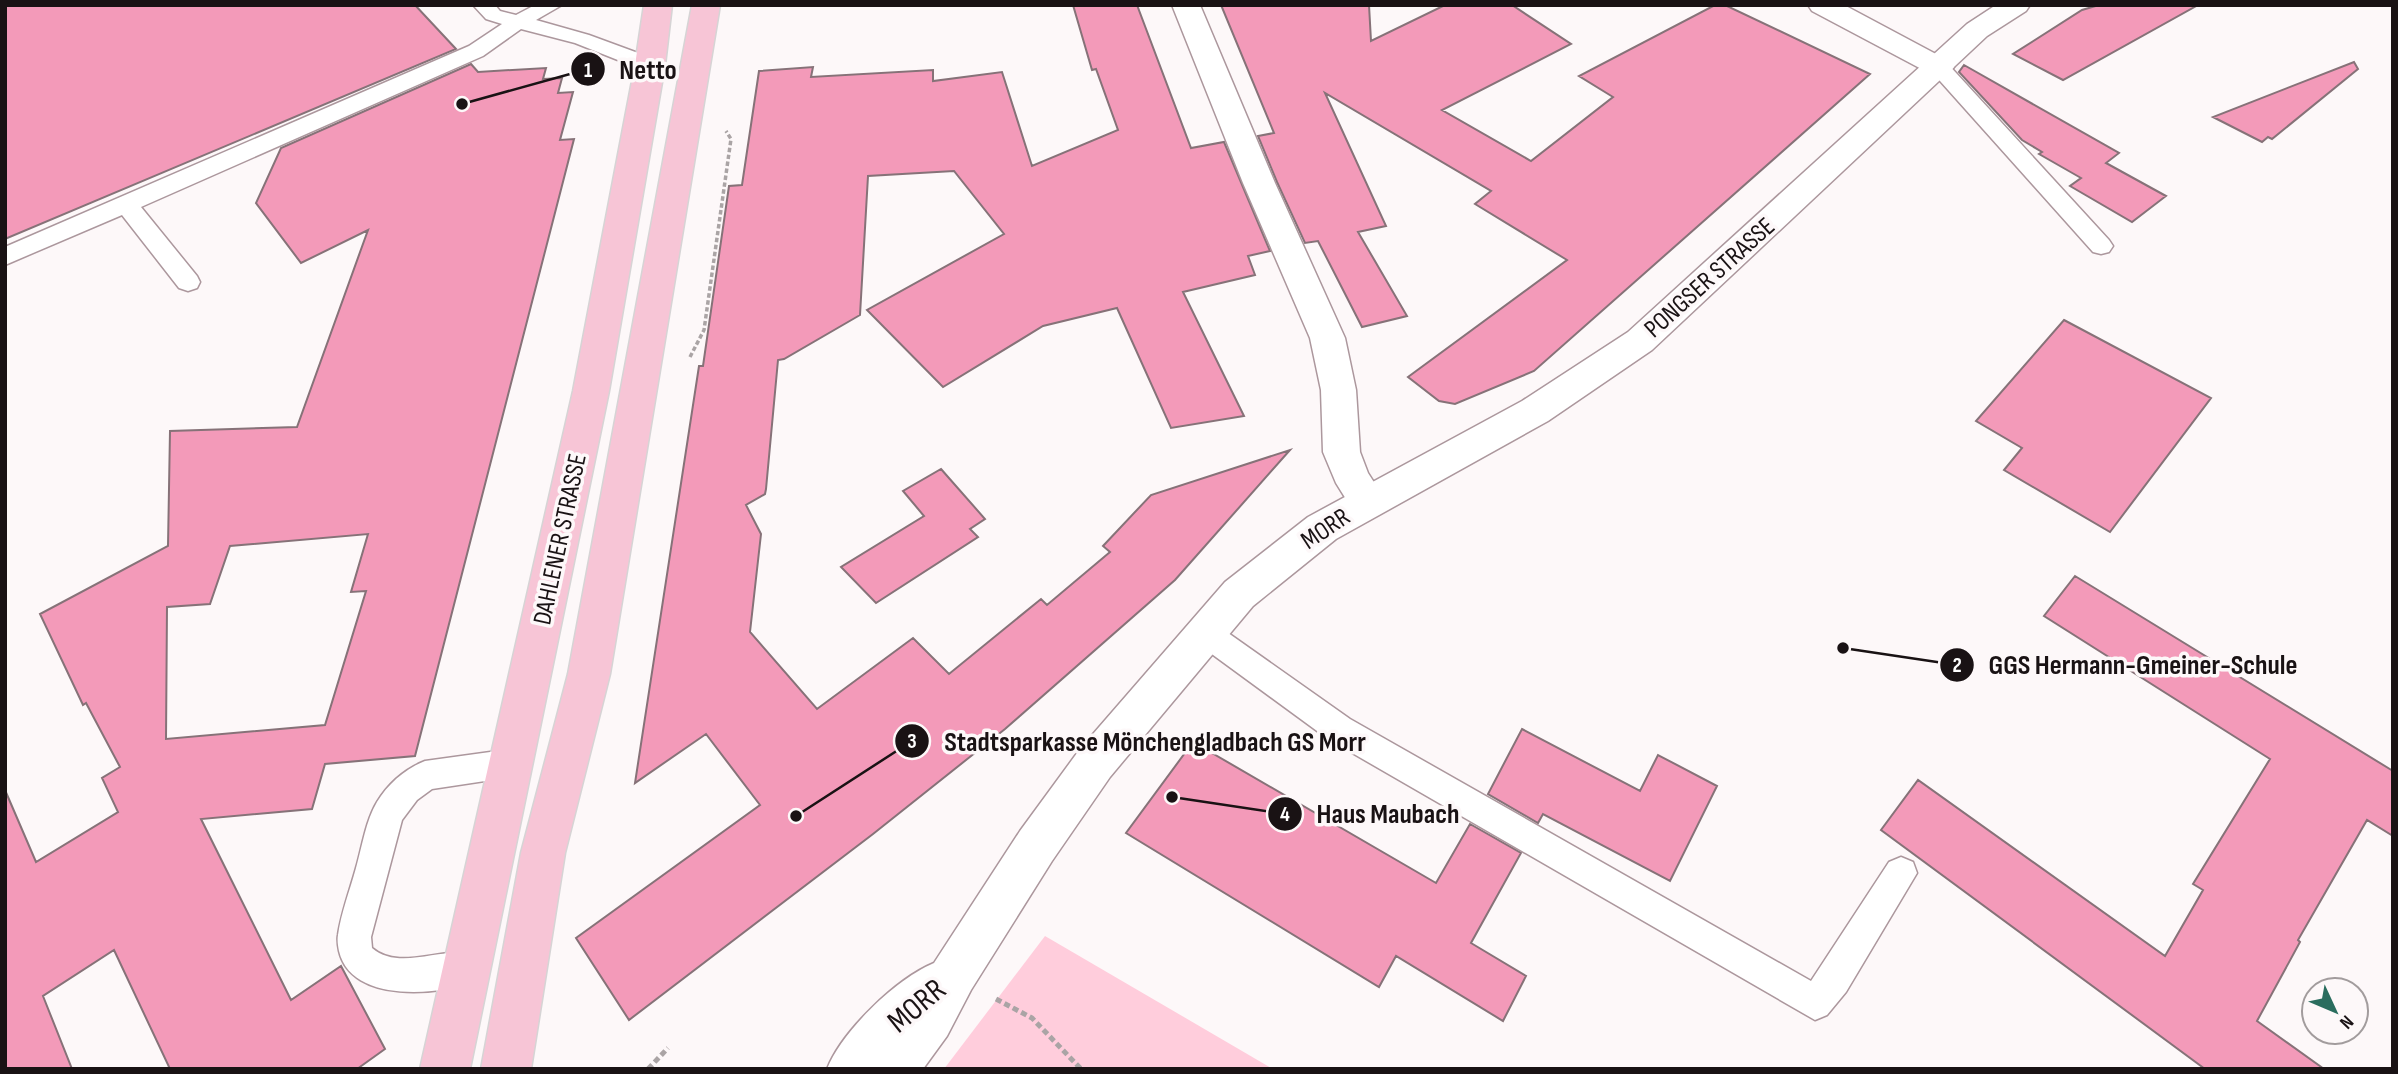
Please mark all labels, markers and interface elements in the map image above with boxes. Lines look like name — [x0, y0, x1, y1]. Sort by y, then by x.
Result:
callout: Netto — [571, 45, 691, 94]
text: Netto — [619, 54, 677, 87]
text: 1 — [584, 58, 592, 83]
street label: PONGSER STRASSE — [1638, 211, 1782, 345]
street label: DAHLENER STRASSE — [527, 451, 594, 628]
street label: MORR — [1295, 502, 1356, 557]
callout: GGS Hermann-Gmeiner-Schule — [1940, 640, 2311, 689]
text: GGS Hermann-Gmeiner-Schule — [1989, 649, 2297, 682]
text: 2 — [1952, 653, 1962, 678]
callout: Stadtsparkasse Mönchengladbach GS Morr — [895, 717, 1380, 766]
text: Stadtsparkasse Mönchengladbach GS Morr — [944, 726, 1366, 759]
text: 3 — [907, 729, 917, 754]
callout: Haus Maubach — [1268, 789, 1474, 838]
text: Haus Maubach — [1317, 798, 1459, 831]
text: 4 — [1280, 802, 1290, 827]
street label: MORR — [880, 971, 954, 1042]
north arrow — [2300, 976, 2370, 1046]
text: N — [2334, 1010, 2358, 1033]

